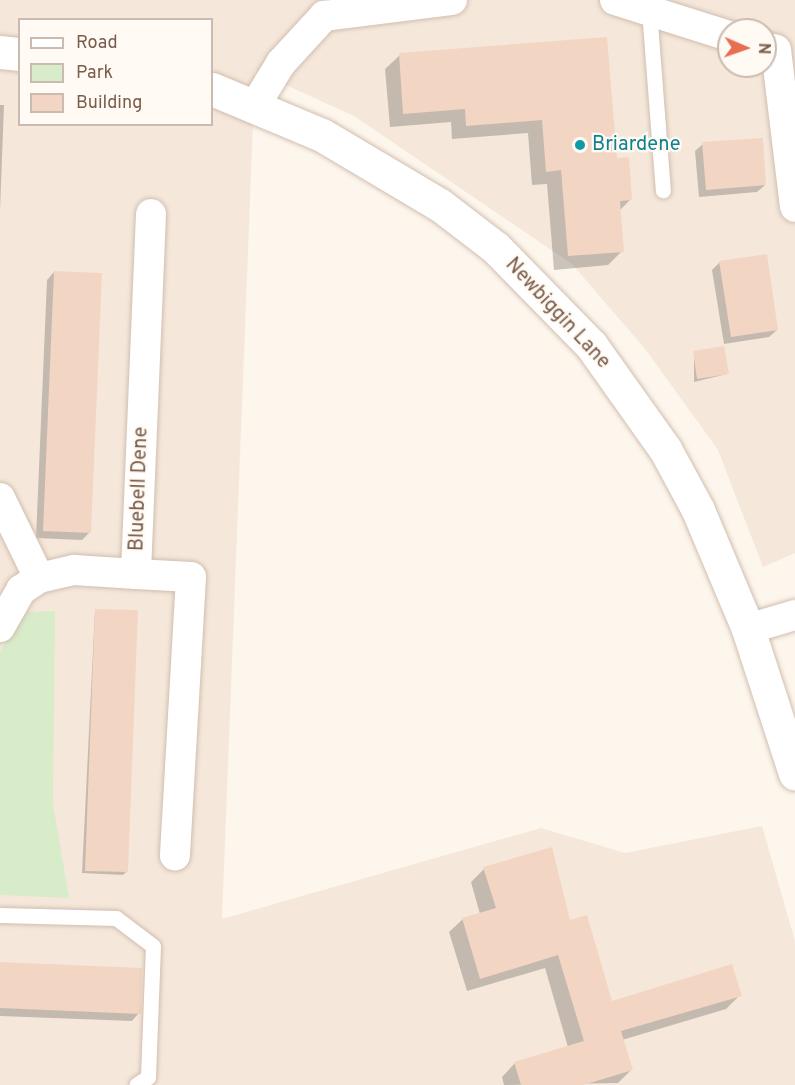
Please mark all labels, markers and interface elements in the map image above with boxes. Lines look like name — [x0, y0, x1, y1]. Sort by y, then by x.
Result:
legend — [18, 18, 213, 126]
north arrow — [717, 18, 777, 78]
text: Road — [76, 32, 118, 55]
text: N — [753, 42, 773, 55]
text: Park — [76, 62, 113, 85]
text: Building — [76, 92, 142, 115]
place label: Briardene — [592, 133, 680, 157]
marker: Briardene — [573, 138, 587, 152]
street label: Newbiggin Lane — [499, 253, 615, 375]
street label: Bluebell Dene — [126, 426, 154, 552]

